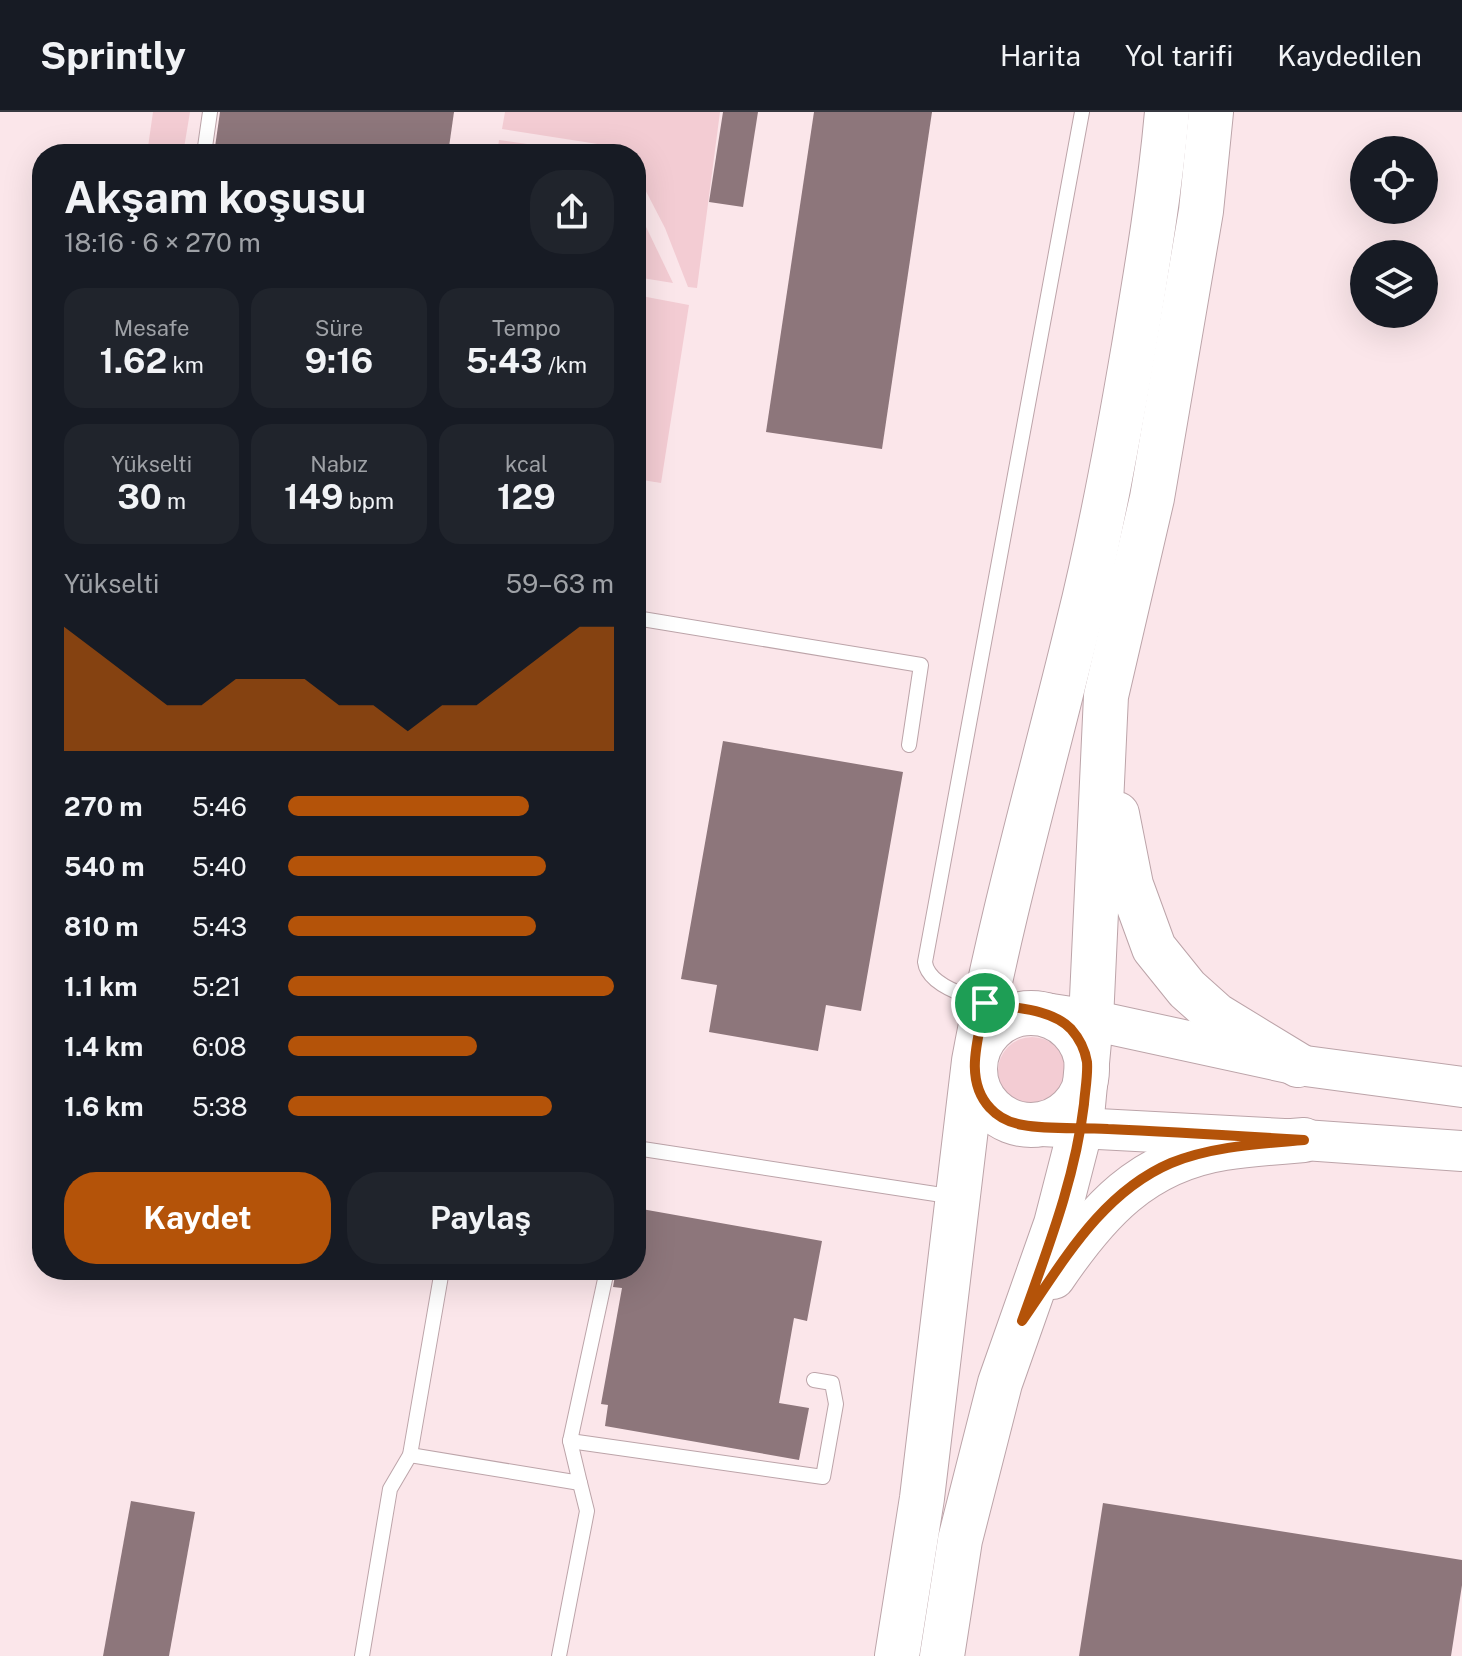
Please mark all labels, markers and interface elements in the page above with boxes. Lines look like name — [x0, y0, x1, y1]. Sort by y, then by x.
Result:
text: Sprintly — [40, 33, 186, 78]
text: Harita — [1000, 39, 1081, 72]
text: Yol tarifi — [1125, 39, 1233, 72]
text: Kaydedilen — [1277, 39, 1422, 72]
map controls — [1350, 136, 1438, 328]
button: locate — [1350, 136, 1438, 224]
button: share — [530, 170, 614, 254]
text: Akşam koşusu — [64, 171, 367, 223]
text: 18:16 · 6 × 270 m — [64, 227, 261, 258]
button: layers — [1350, 240, 1438, 328]
text: Mesafe — [114, 315, 190, 341]
text: Süre — [315, 315, 363, 341]
text: Tempo — [492, 315, 561, 341]
text: 1.62 — [99, 341, 167, 381]
text: 9:16 — [305, 341, 373, 381]
text: 5:43 — [466, 341, 543, 381]
text: km — [167, 352, 204, 378]
text: /km — [543, 352, 587, 378]
text: Yükselti — [111, 451, 192, 477]
text: Nabız — [310, 451, 368, 477]
text: kcal — [505, 451, 548, 477]
text: 30 — [117, 477, 162, 517]
text: 149 — [284, 477, 343, 517]
text: 129 — [497, 477, 556, 517]
text: m — [162, 488, 186, 514]
text: bpm — [343, 488, 394, 514]
text: Yükselti — [64, 568, 159, 599]
text: 59–63 m — [505, 568, 614, 599]
text: 270 m — [64, 791, 142, 822]
text: 5:46 — [192, 791, 247, 822]
text: 540 m — [64, 851, 145, 882]
text: 5:40 — [192, 851, 247, 882]
text: 810 m — [64, 911, 138, 942]
text: 5:43 — [192, 911, 247, 942]
pin — [951, 969, 1019, 1037]
text: 1.1 km — [64, 971, 137, 1002]
text: 5:21 — [192, 971, 241, 1002]
icon: arrive — [963, 981, 1007, 1025]
text: 1.4 km — [64, 1031, 143, 1062]
text: 6:08 — [192, 1031, 247, 1062]
text: 1.6 km — [64, 1091, 144, 1122]
text: 5:38 — [192, 1091, 248, 1122]
button: Kaydet — [64, 1172, 331, 1264]
button: Paylaş — [347, 1172, 614, 1264]

